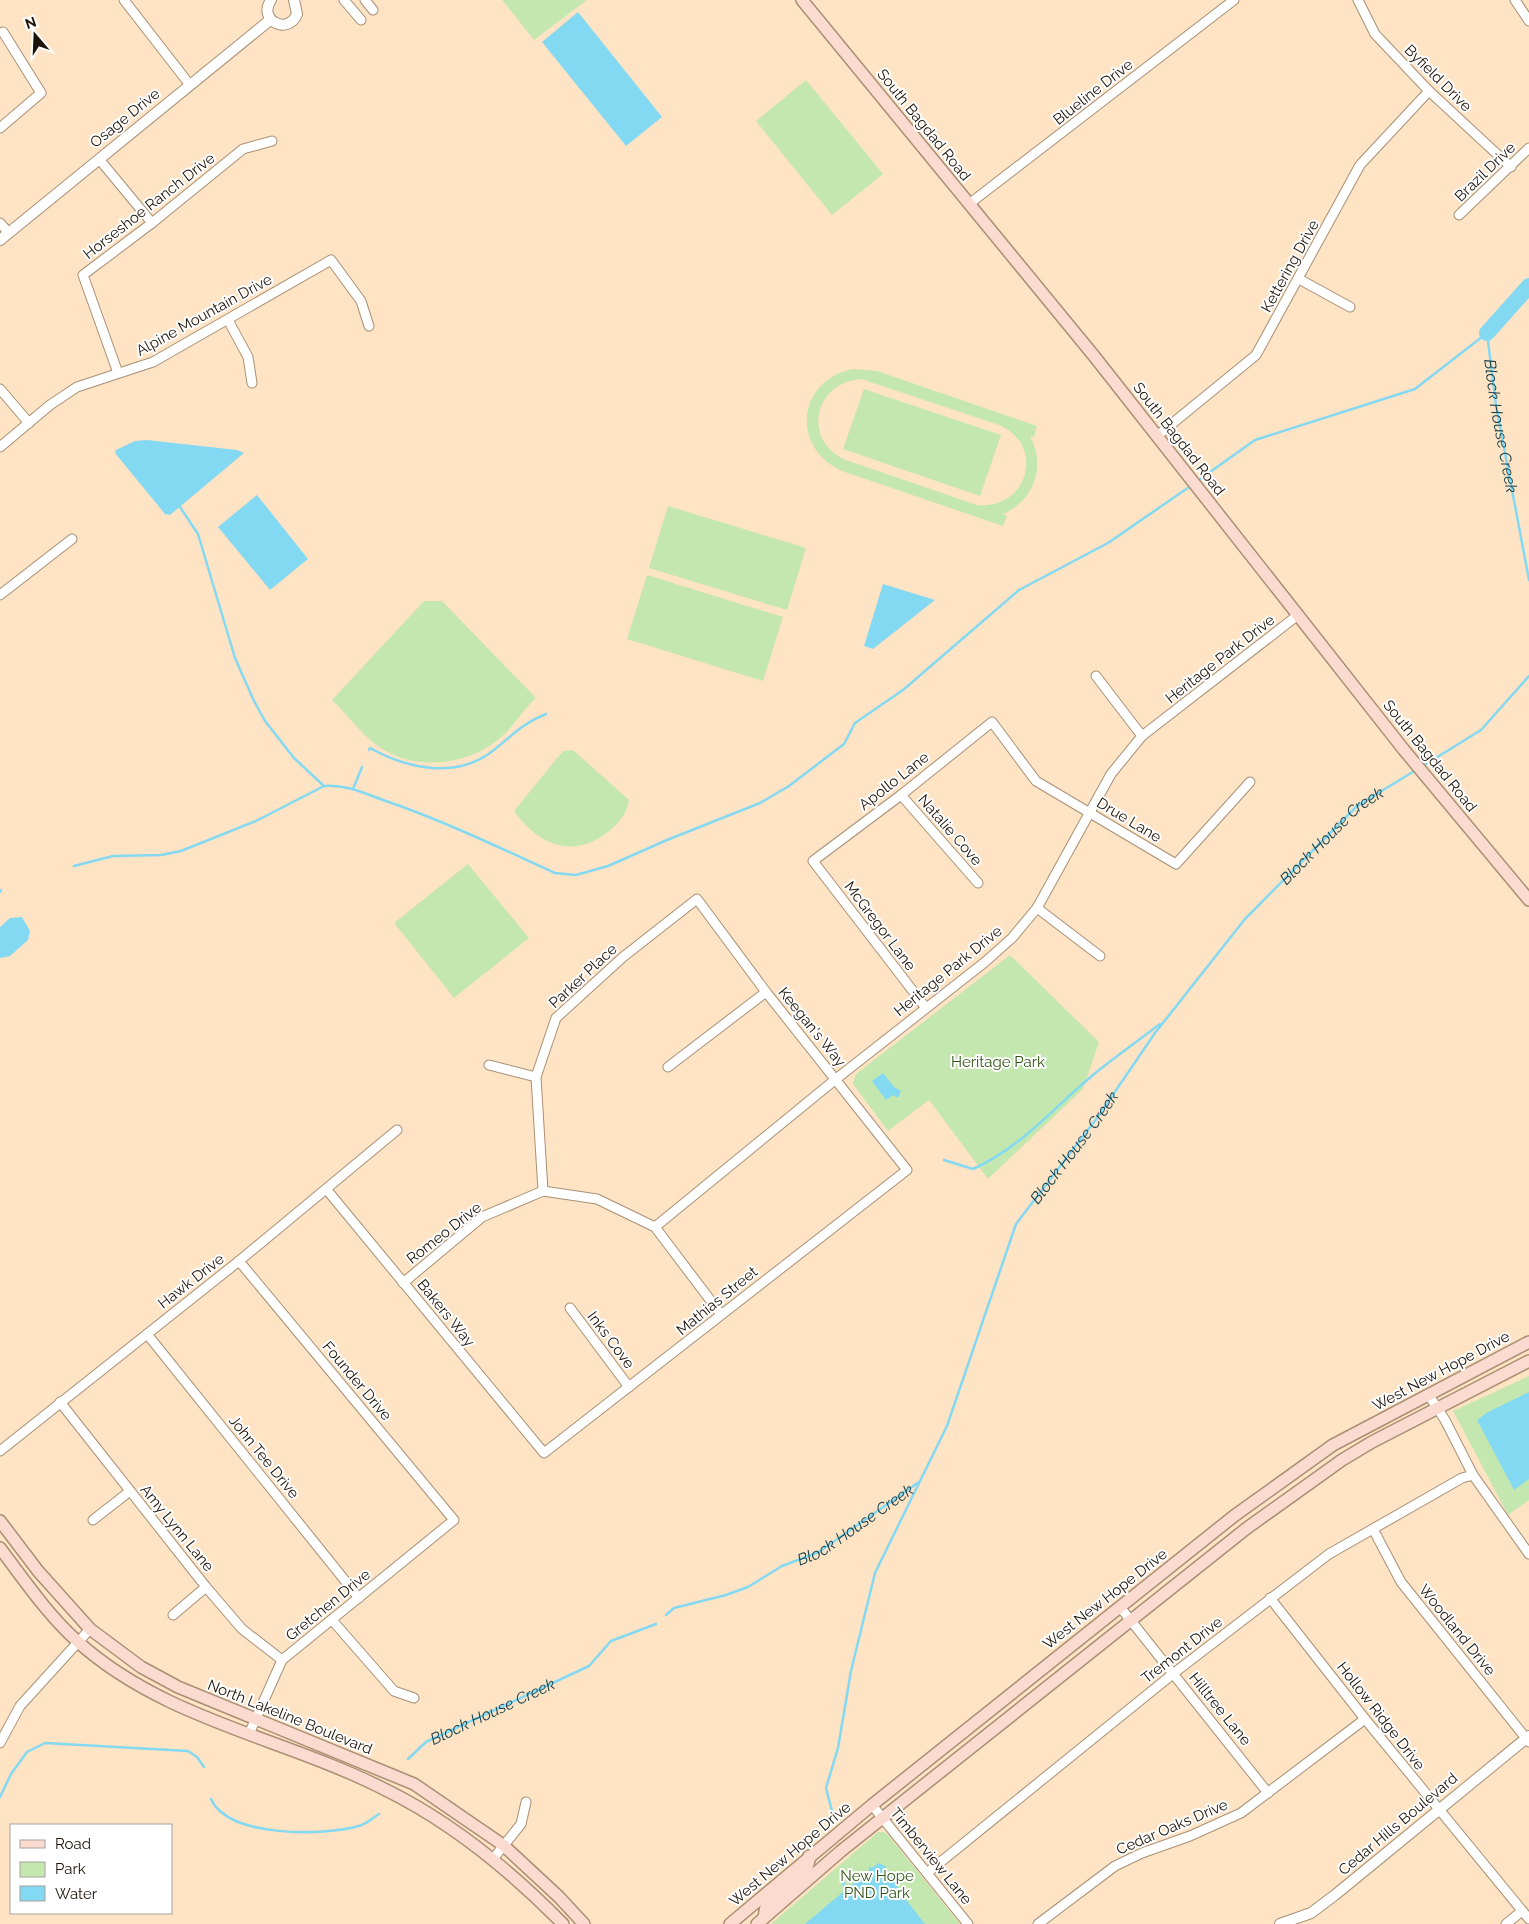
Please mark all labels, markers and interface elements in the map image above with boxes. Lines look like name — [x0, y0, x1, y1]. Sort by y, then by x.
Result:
north arrow — [10, 10, 60, 60]
text: N — [23, 13, 38, 32]
street label: Byfield Drive — [1401, 41, 1475, 115]
street label: Blueline Drive — [1050, 55, 1137, 129]
street label: South Bagdad Road — [873, 65, 975, 185]
street label: Osage Drive — [87, 84, 164, 152]
street label: Brazil Drive — [1451, 139, 1519, 205]
street label: Horseshoe Ranch Drive — [80, 149, 218, 263]
street label: Kettering Drive — [1257, 217, 1323, 315]
street label: Alpine Mountain Drive — [133, 270, 275, 360]
water label: Block House Creek — [1481, 358, 1522, 495]
street label: South Bagdad Road — [1129, 379, 1229, 499]
street label: Heritage Park Drive — [1162, 611, 1278, 707]
street label: South Bagdad Road — [1379, 696, 1481, 816]
street label: Apollo Lane — [855, 748, 933, 814]
water label: Block House Creek — [1275, 782, 1387, 888]
street label: Natalie Cove — [914, 791, 986, 869]
street label: Drue Lane — [1093, 794, 1165, 846]
street label: McGregor Lane — [841, 878, 920, 974]
street label: Heritage Park Drive — [890, 922, 1006, 1020]
street label: Parker Place — [545, 940, 621, 1012]
street label: Keegan's Way — [774, 984, 850, 1070]
park label: Heritage Park — [951, 1053, 1045, 1071]
water label: Block House Creek — [1026, 1087, 1122, 1207]
street label: Romeo Drive — [403, 1198, 485, 1268]
street label: Hawk Drive — [154, 1250, 228, 1312]
street label: Mathias Street — [673, 1263, 761, 1339]
street label: Bakers Way — [413, 1276, 479, 1350]
street label: Inks Cove — [584, 1308, 638, 1372]
street label: West New Hope Drive — [1369, 1327, 1513, 1415]
street label: Founder Drive — [319, 1338, 395, 1424]
street label: John Tee Drive — [225, 1412, 303, 1502]
water label: Block House Creek — [794, 1479, 917, 1569]
street label: Amy Lynn Lane — [136, 1481, 218, 1575]
street label: West New Hope Drive — [1039, 1545, 1171, 1653]
street label: Gretchen Drive — [282, 1565, 374, 1645]
street label: Woodland Drive — [1415, 1581, 1499, 1679]
street label: Tremont Drive — [1138, 1613, 1226, 1687]
street label: Hollow Ridge Drive — [1333, 1658, 1429, 1774]
street label: Hilltree Lane — [1185, 1669, 1255, 1749]
water label: Block House Creek — [427, 1674, 558, 1748]
street label: North Lakeline Boulevard — [205, 1676, 375, 1758]
street label: Cedar Hills Boulevard — [1335, 1769, 1461, 1879]
street label: Cedar Oaks Drive — [1113, 1795, 1231, 1859]
street label: West New Hope Drive — [726, 1798, 854, 1910]
street label: Timberview Lane — [886, 1804, 976, 1908]
legend — [10, 1824, 172, 1914]
text: Road — [55, 1835, 91, 1853]
text: Park — [55, 1860, 86, 1878]
park label: New Hope PND Park — [840, 1867, 914, 1902]
text: Water — [55, 1885, 98, 1903]

